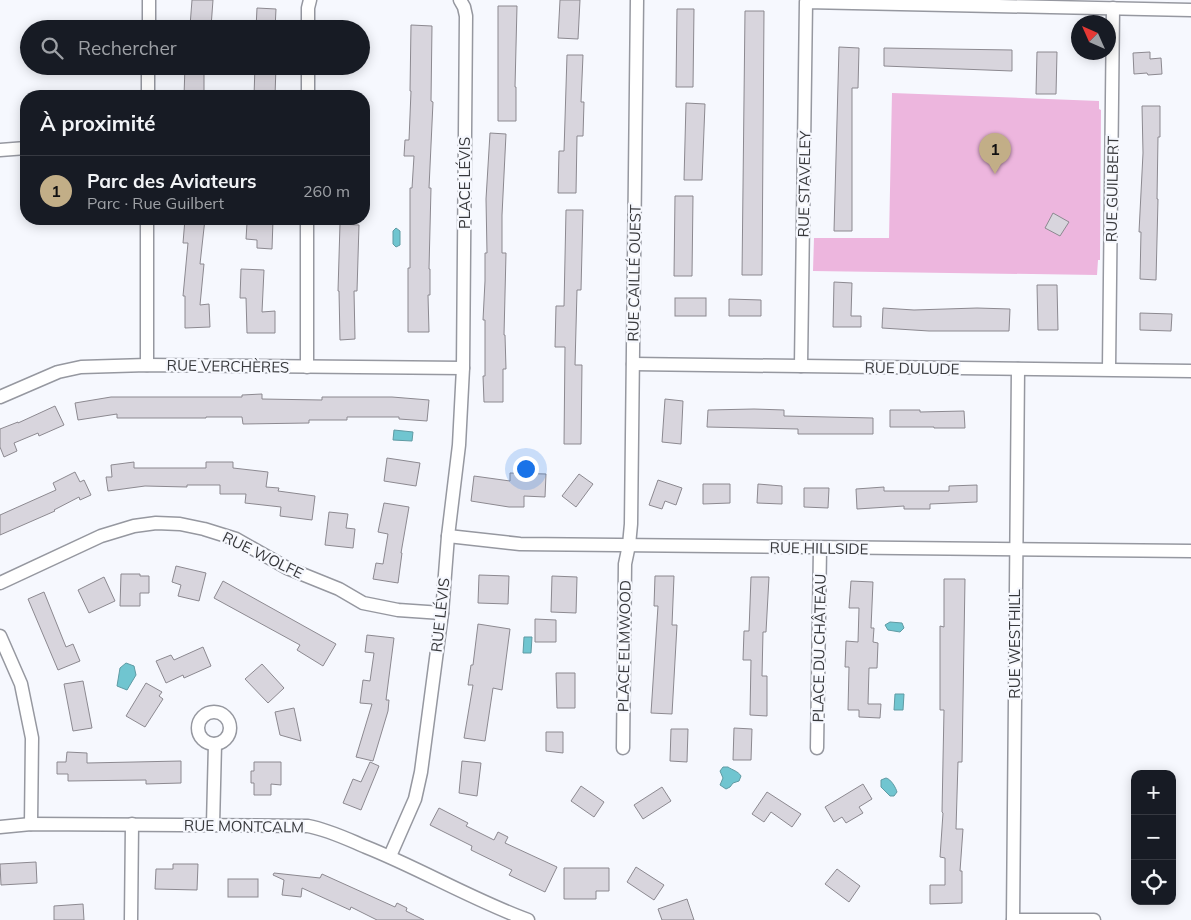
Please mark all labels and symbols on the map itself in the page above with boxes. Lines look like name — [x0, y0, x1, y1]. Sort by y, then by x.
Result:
north arrow — [1071, 15, 1116, 60]
street label: RUE STAVELEY — [794, 130, 814, 237]
pin: 1 — [979, 133, 1011, 174]
street label: RUE GUILBERT — [1102, 136, 1122, 242]
street label: PLACE LÉVIS — [455, 137, 474, 229]
street label: RUE CAILLÉ OUEST — [623, 204, 645, 342]
street label: RUE VERCHÈRES — [167, 355, 289, 377]
street label: RUE DULUDE — [864, 358, 960, 378]
your location — [513, 456, 539, 482]
street label: RUE WOLFE — [220, 527, 307, 583]
street label: RUE HILLSIDE — [769, 538, 869, 558]
street label: PLACE DU CHÂTEAU — [808, 573, 830, 723]
street label: RUE LÉVIS — [427, 577, 453, 653]
street label: PLACE ELMWOOD — [613, 580, 635, 712]
street label: RUE WESTHILL — [1005, 589, 1024, 699]
street label: RUE MONTCALM — [184, 815, 304, 837]

